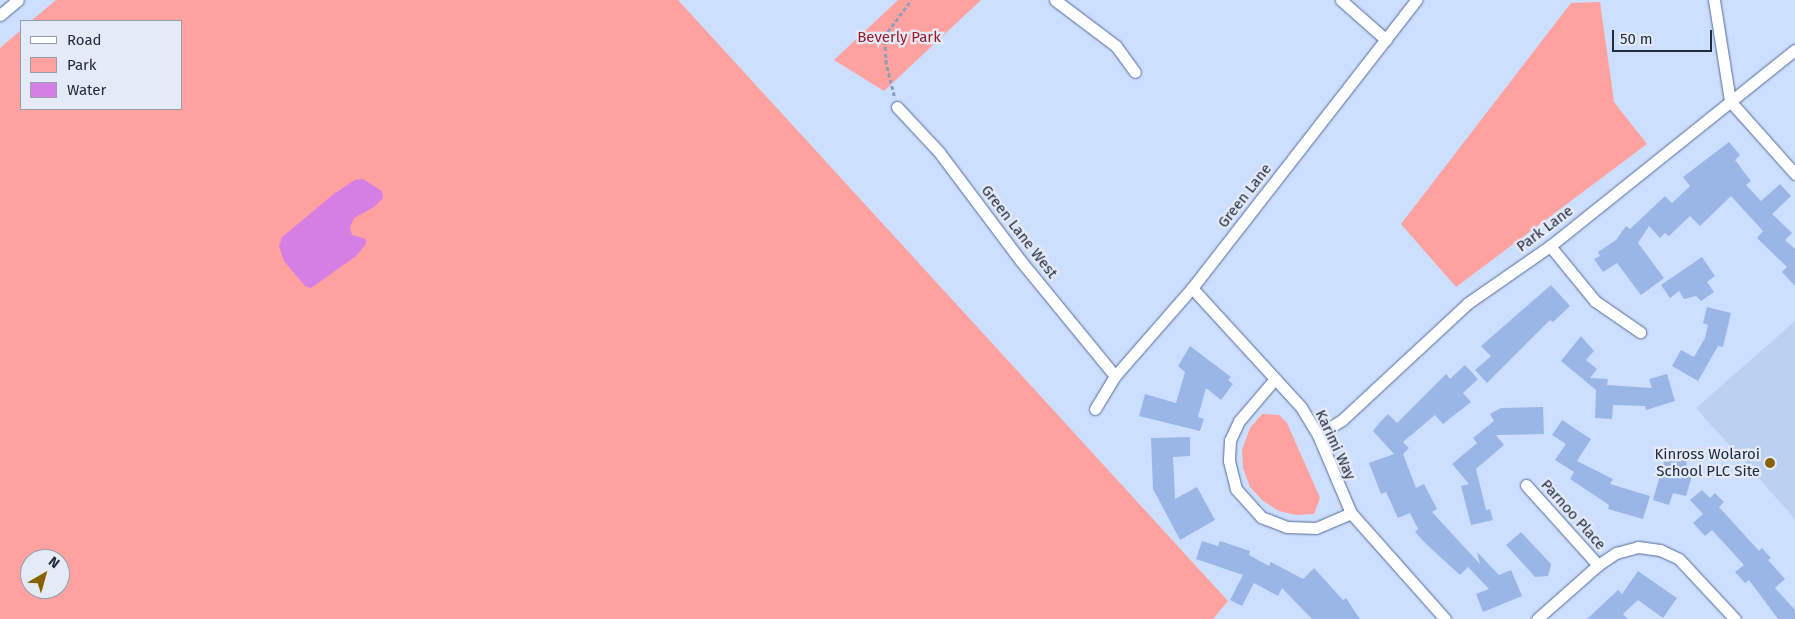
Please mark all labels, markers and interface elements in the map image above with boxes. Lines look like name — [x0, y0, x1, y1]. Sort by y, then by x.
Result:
legend — [20, 20, 182, 110]
scale bar — [1615, 20, 1715, 52]
park label: Beverly Park — [857, 29, 941, 47]
text: 50 m — [1620, 30, 1653, 48]
text: Road — [67, 31, 102, 49]
text: Park — [67, 56, 97, 74]
text: Water — [67, 81, 106, 99]
street label: Green Lane — [1214, 160, 1276, 232]
street label: Green Lane West — [977, 182, 1061, 282]
street label: Park Lane — [1513, 202, 1577, 256]
street label: Karimi Way — [1311, 407, 1359, 483]
place label: Kinross Wolaroi School PLC Site — [1654, 445, 1760, 480]
marker: Kinross Wolaroi School PLC Site — [1764, 457, 1776, 469]
street label: Parnoo Place — [1537, 476, 1609, 554]
north arrow — [20, 549, 70, 599]
text: N — [45, 553, 63, 572]

